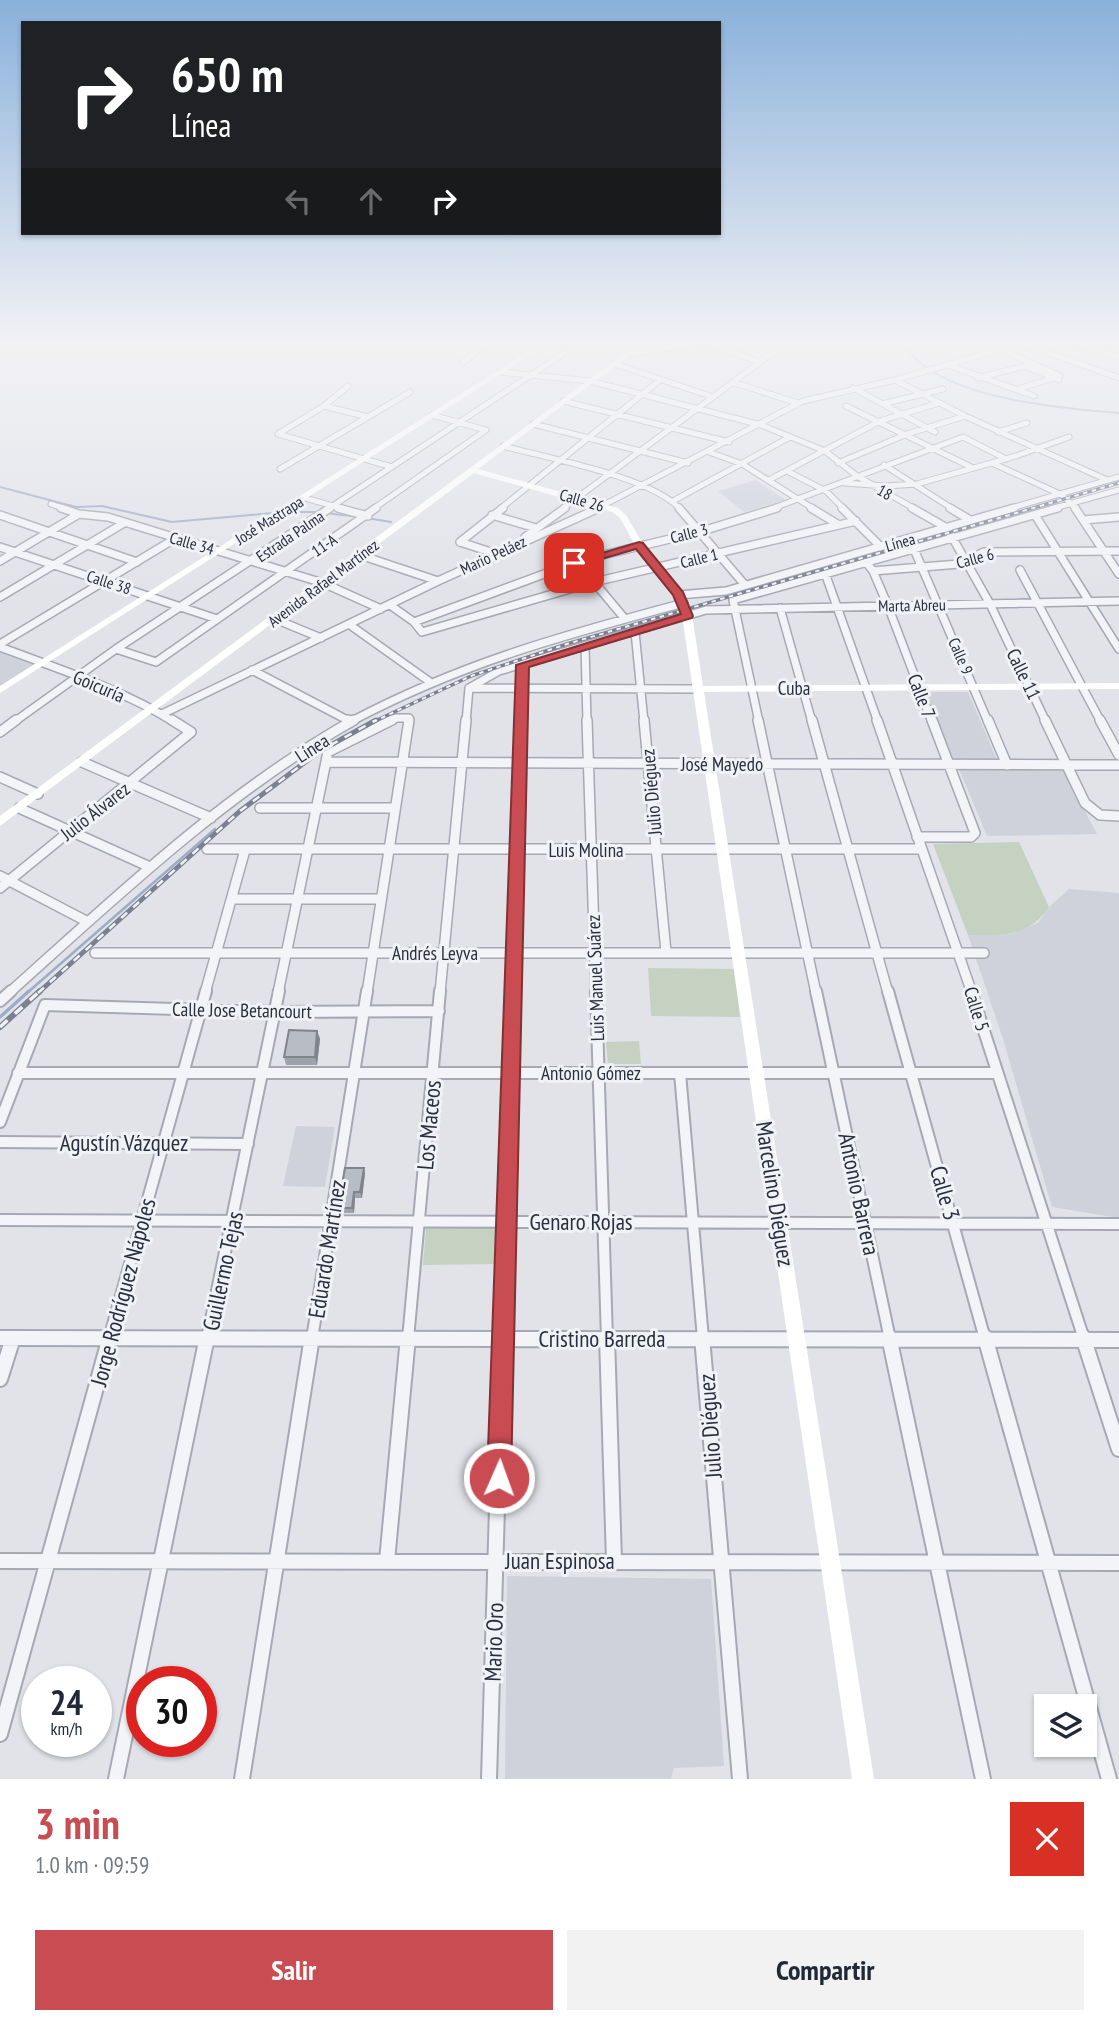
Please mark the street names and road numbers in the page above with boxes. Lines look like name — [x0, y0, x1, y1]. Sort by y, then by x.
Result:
street label: 18 — [874, 480, 896, 504]
street label: Calle 26 — [557, 484, 607, 516]
street label: José Mastrapa — [230, 491, 307, 549]
street label: Estrada Palma — [252, 506, 328, 566]
street label: Calle 3 — [668, 519, 710, 547]
street label: Calle 34 — [167, 527, 217, 559]
street label: Línea — [883, 528, 917, 556]
street label: 11-A — [307, 529, 341, 561]
street label: Mario Peláez — [457, 531, 529, 579]
street label: Avenida Rafael Martínez — [264, 535, 383, 631]
street label: Calle 6 — [954, 543, 996, 573]
street label: Calle 1 — [678, 544, 720, 572]
street label: Calle 38 — [84, 565, 134, 599]
street label: Marta Abreu — [878, 594, 946, 616]
street label: Calle 9 — [944, 634, 978, 678]
street label: Calle 11 — [1001, 645, 1047, 703]
street label: Goicuría — [70, 664, 128, 708]
street label: Calle 7 — [903, 671, 941, 721]
street label: Cuba — [778, 676, 810, 700]
street label: Línea — [290, 728, 334, 768]
street label: Julio Diéguez — [635, 748, 667, 837]
street label: José Mayedo — [680, 752, 763, 776]
street label: Julio Álvarez — [55, 776, 135, 846]
street label: Luis Molina — [548, 838, 624, 862]
street label: Luis Manuel Suárez — [581, 914, 609, 1042]
street label: Andrés Leyva — [392, 941, 478, 965]
street label: Calle 5 — [959, 984, 995, 1034]
street label: Calle Jose Betancourt — [172, 997, 313, 1023]
street label: Antonio Gómez — [541, 1061, 641, 1085]
street label: Los Maceos — [410, 1079, 447, 1171]
street label: Marcelino Diéguez — [750, 1119, 801, 1269]
street label: Agustín Vázquez — [60, 1128, 188, 1157]
street label: Antonio Barrera — [832, 1130, 887, 1258]
street label: Calle 3 — [924, 1162, 967, 1223]
street label: Eduardo Martínez — [301, 1178, 352, 1320]
street label: Jorge Rodríguez Nápoles — [83, 1194, 162, 1390]
street label: Genaro Rojas — [529, 1207, 633, 1236]
street label: Guillermo Tejas — [196, 1208, 249, 1333]
street label: Cristino Barreda — [539, 1324, 665, 1353]
street label: Julio Diéguez — [691, 1373, 728, 1480]
street label: Juan Espinosa — [504, 1546, 615, 1575]
street label: Mario Oro — [478, 1602, 509, 1682]

